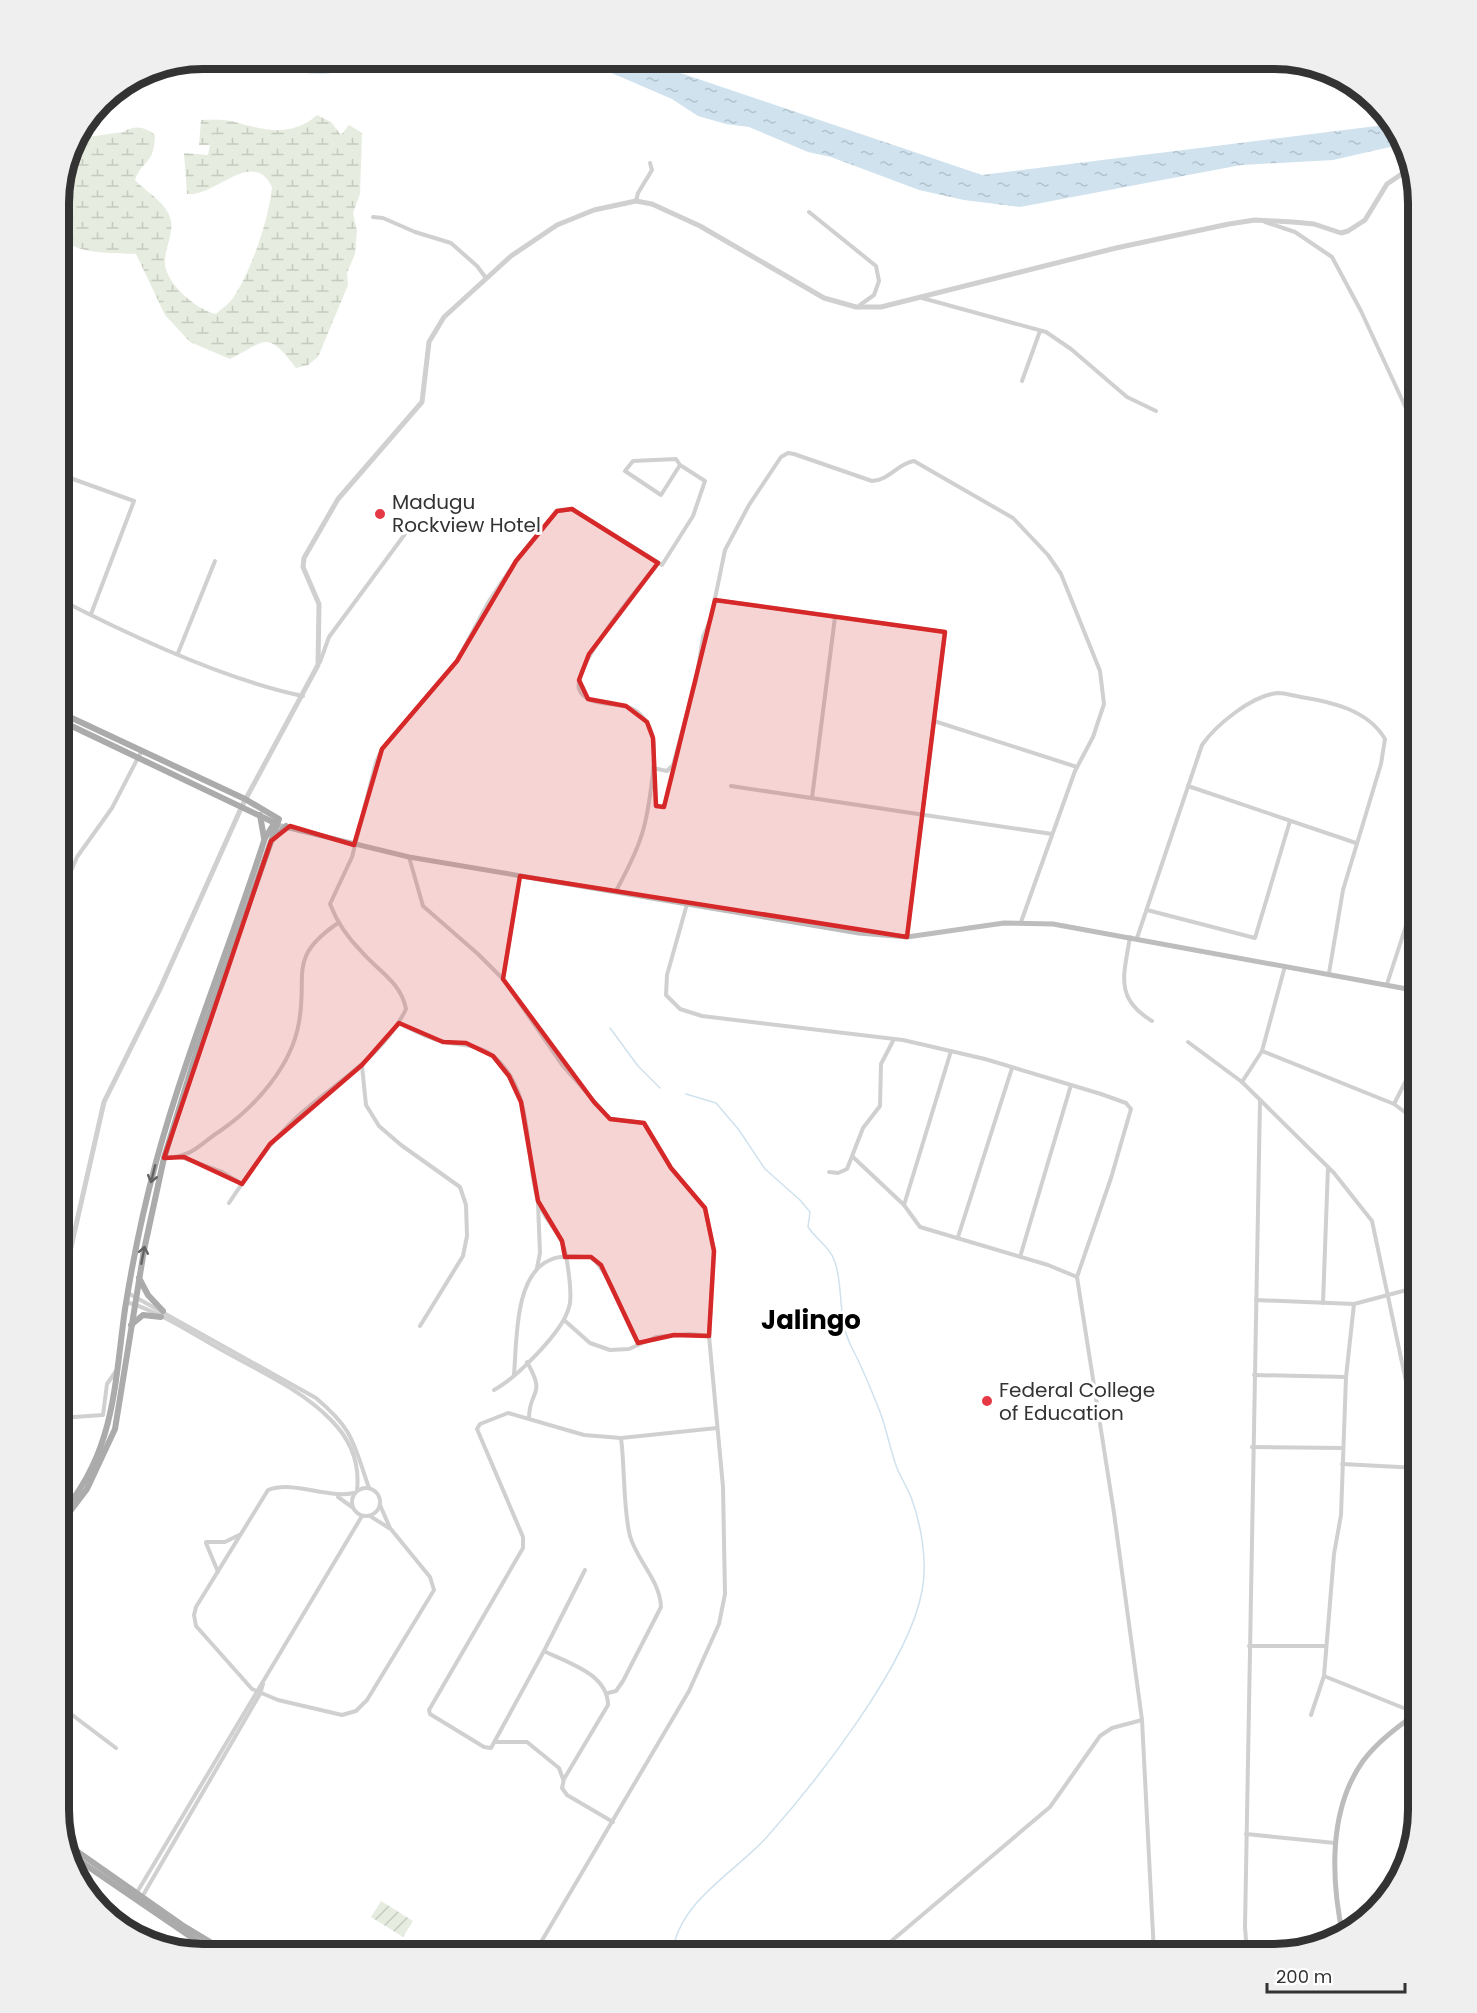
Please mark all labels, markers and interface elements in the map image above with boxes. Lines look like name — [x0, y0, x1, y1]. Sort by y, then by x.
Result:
place label: Madugu Rockview Hotel — [392, 488, 541, 539]
marker: Madugu Rockview Hotel — [373, 507, 387, 521]
one-way arrow — [146, 1164, 158, 1183]
one-way arrow — [138, 1246, 149, 1265]
district label: Jalingo — [761, 1302, 861, 1338]
place label: Federal College of Education — [999, 1376, 1155, 1427]
marker: Federal College of Education — [980, 1394, 994, 1408]
scale bar — [1267, 1956, 1405, 1994]
text: 200 m — [1276, 1964, 1332, 1989]

